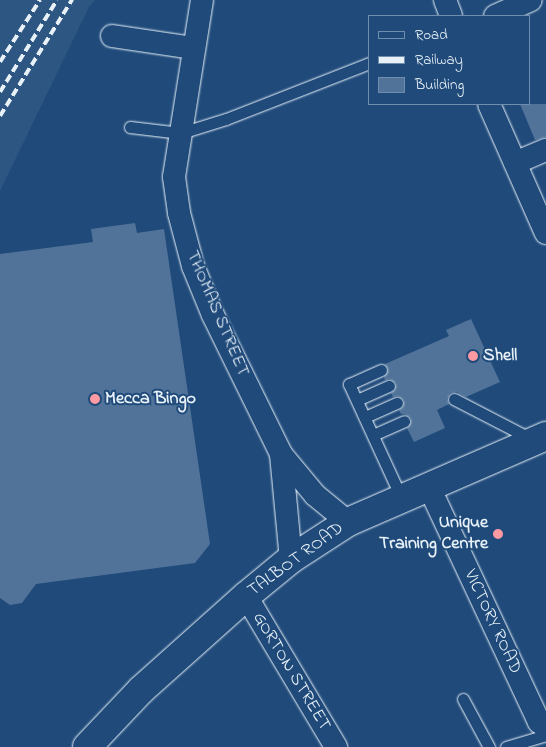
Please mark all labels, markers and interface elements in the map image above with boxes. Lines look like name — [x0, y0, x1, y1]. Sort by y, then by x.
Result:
legend — [368, 15, 531, 105]
text: Road — [415, 24, 448, 46]
text: Railway — [415, 49, 463, 71]
text: Building — [415, 74, 464, 96]
street label: THOMAS STREET — [181, 248, 253, 380]
place label: Shell — [483, 345, 517, 367]
marker: Shell — [467, 350, 479, 362]
place label: Mecca Bingo — [105, 388, 196, 410]
marker: Mecca Bingo — [89, 393, 101, 405]
place label: Unique Training Centre — [379, 513, 488, 556]
street label: TALBOT ROAD — [244, 518, 348, 602]
marker: Unique Training Centre — [492, 528, 504, 540]
street label: VICTORY ROAD — [458, 566, 526, 678]
street label: GORTON STREET — [247, 609, 335, 735]

